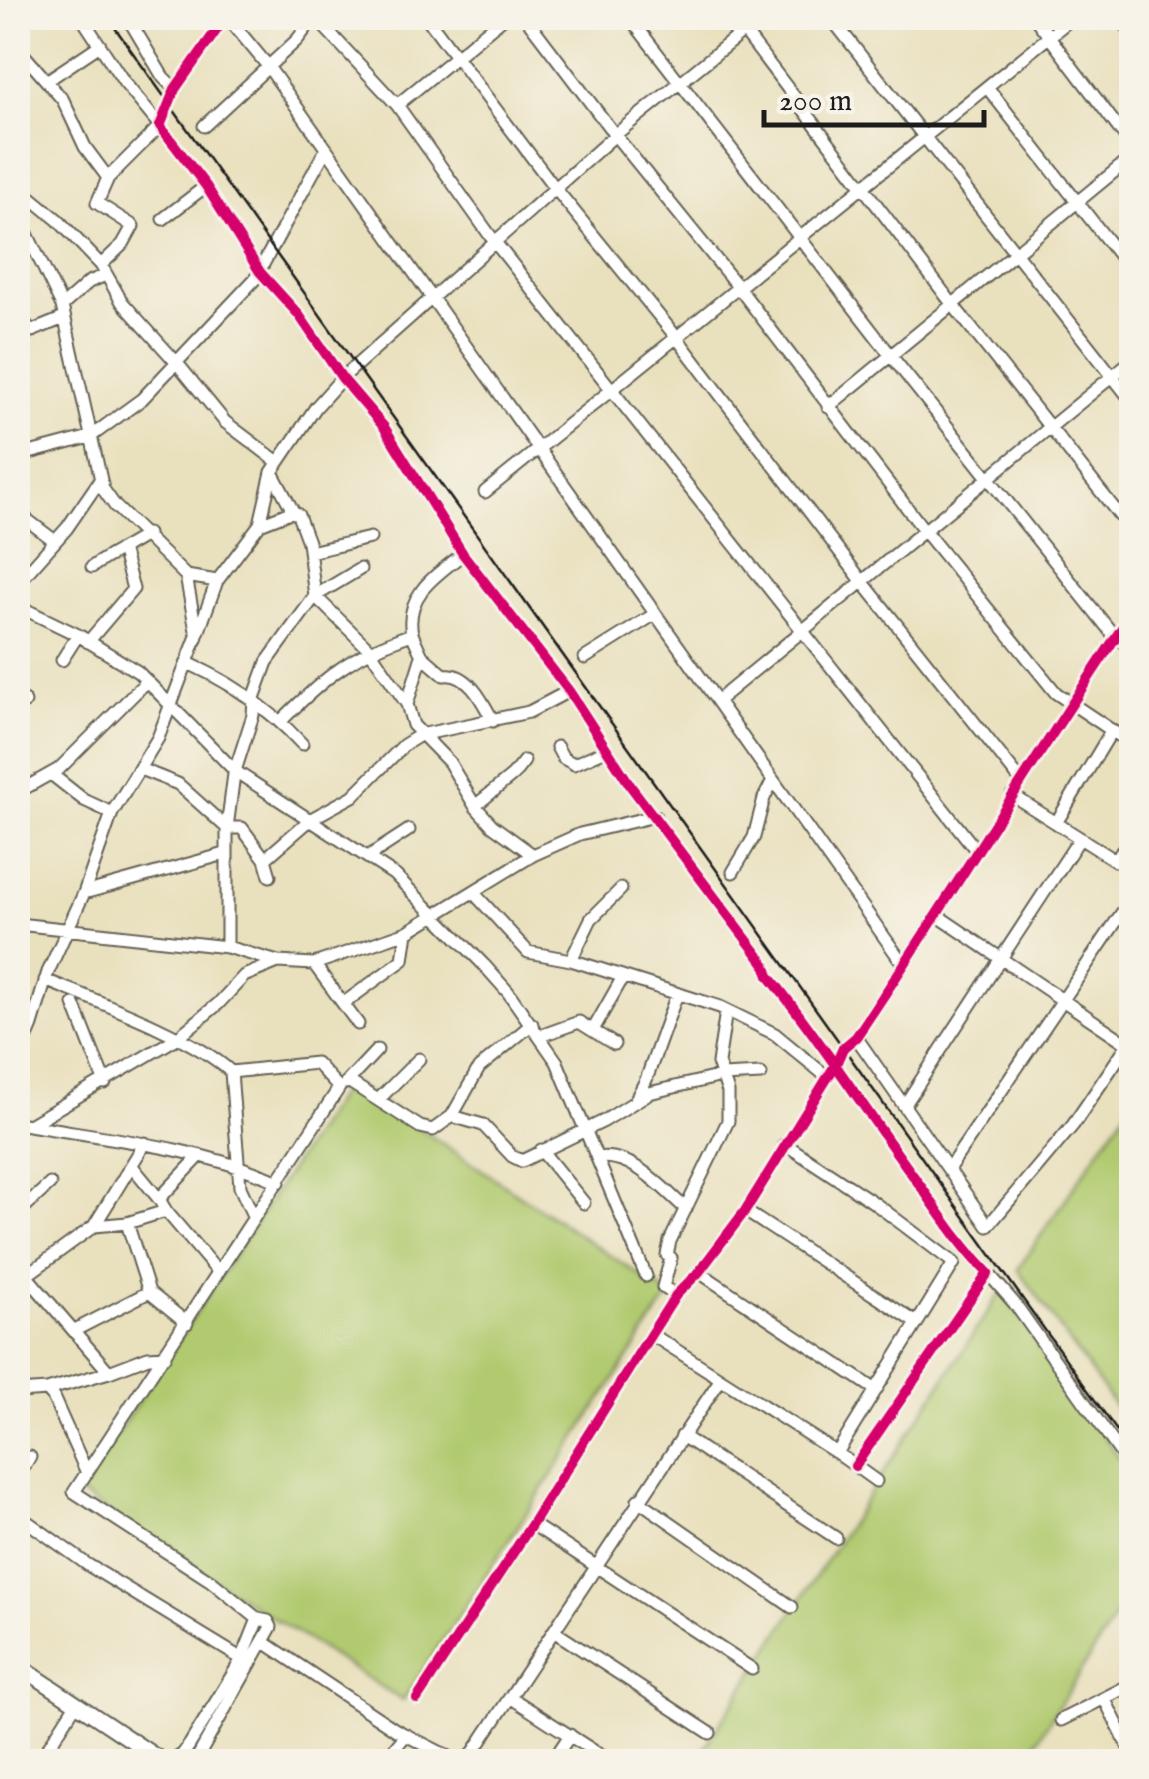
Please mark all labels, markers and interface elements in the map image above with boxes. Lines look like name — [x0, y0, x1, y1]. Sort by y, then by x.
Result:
scale bar — [764, 65, 984, 127]
text: 200 m — [779, 83, 852, 121]

